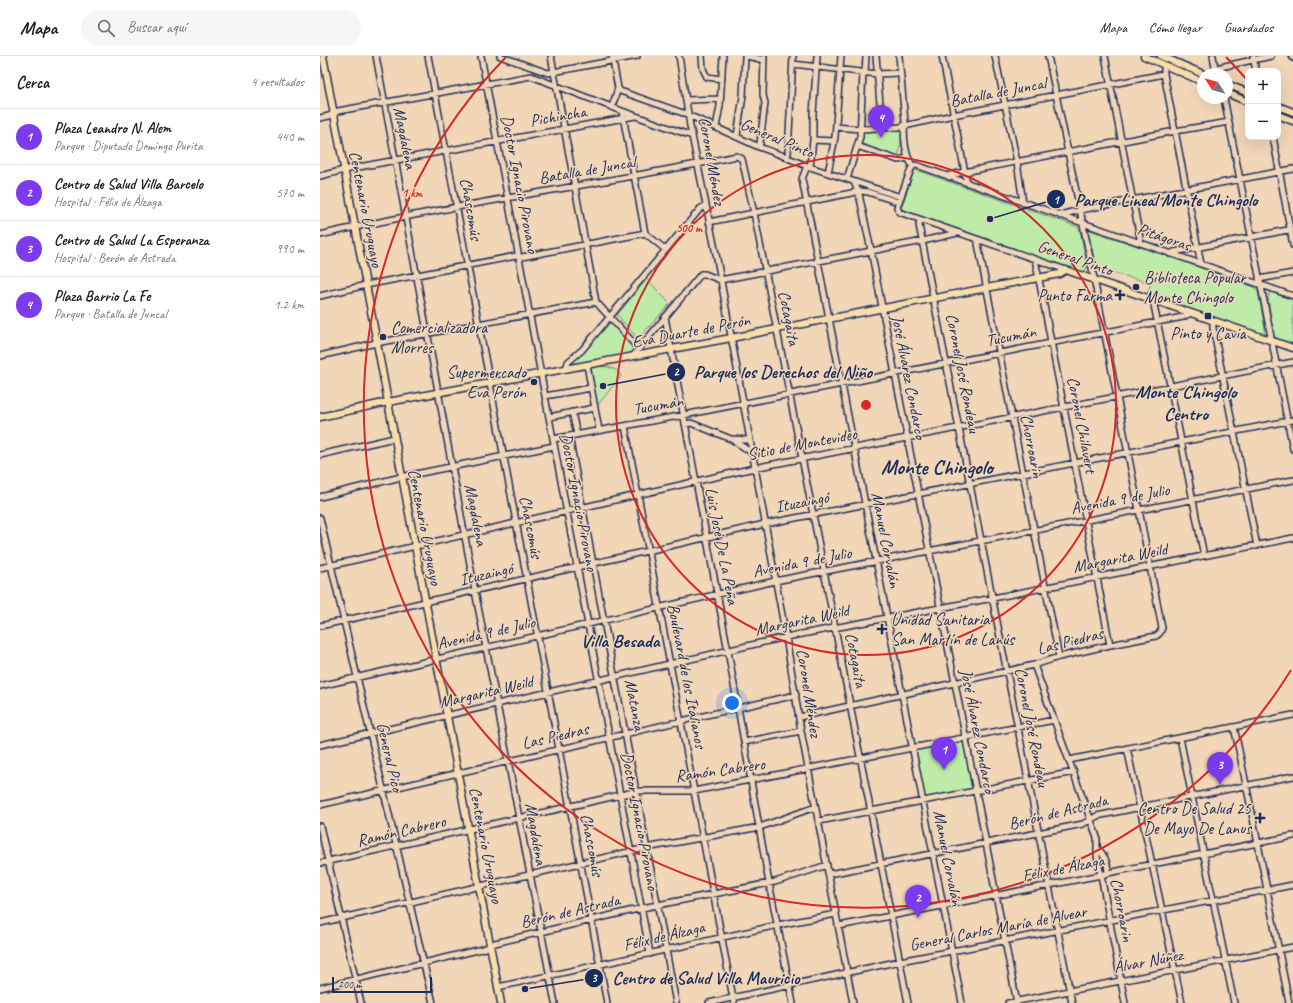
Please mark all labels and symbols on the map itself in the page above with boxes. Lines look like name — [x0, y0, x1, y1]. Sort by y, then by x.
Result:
north arrow — [1197, 68, 1233, 104]
street label: Batalla de Juncal — [948, 72, 1051, 112]
street label: Pichincha — [528, 100, 590, 131]
street label: Magdalena — [389, 105, 422, 172]
pin: 4 — [868, 105, 894, 138]
street label: Doctor Ignacio Pirovano — [496, 113, 544, 256]
street label: General Pinto — [737, 113, 819, 164]
street label: Coronel Méndez — [694, 115, 730, 208]
street label: Centenario Uruguayo — [344, 149, 388, 270]
street label: Batalla de Juncal — [537, 151, 640, 189]
street label: Chascomús — [455, 176, 487, 244]
callout: Parque Lineal Monte Chingolo — [1046, 184, 1265, 214]
text: 1 km — [402, 185, 423, 201]
text: Parque Lineal Monte Chingolo — [1075, 189, 1259, 211]
text: 1 — [1053, 192, 1060, 208]
street label: Pitágoras — [1135, 218, 1196, 257]
text: 500 m — [676, 220, 703, 236]
street label: General Pinto — [1035, 235, 1117, 281]
place label: Biblioteca Popular Monte Chingolo — [1144, 267, 1248, 308]
marker: Biblioteca Popular Monte Chingolo — [1131, 282, 1141, 292]
place label: Punto Farma — [1037, 285, 1114, 306]
street label: Cotagaita — [773, 289, 805, 348]
marker: Punto Farma — [1115, 290, 1125, 300]
street label: Eva Duarte de Perón — [630, 309, 753, 353]
marker: Pinto y Cavia — [1203, 311, 1213, 321]
street label: José Álvarez Condarco — [886, 312, 933, 443]
street label: Coronel José Rondeau — [941, 312, 985, 436]
place label: Comercializadora Morres — [391, 317, 488, 358]
street label: Tucumán — [984, 321, 1039, 351]
place label: Pinto y Cavia — [1170, 323, 1247, 344]
marker: Comercializadora Morres — [378, 332, 388, 342]
callout: Parque los Derechos del Niño — [666, 357, 880, 387]
text: Parque los Derechos del Niño — [694, 361, 874, 383]
place label: Supermercado Eva Perón — [446, 362, 528, 403]
text: 2 — [673, 364, 680, 380]
street label: Coronel Chilavert — [1062, 375, 1102, 477]
marker: Supermercado Eva Perón — [529, 377, 539, 387]
district label: Monte Chingolo Centro — [1135, 380, 1239, 426]
street label: Tucumán — [631, 390, 686, 420]
centre of rings — [859, 398, 873, 412]
street label: Chorroarin — [1016, 413, 1048, 480]
street label: Sitio de Montevideo — [745, 423, 860, 465]
street label: Doctor Ignacio Pirovano — [555, 431, 603, 574]
district label: Monte Chingolo — [881, 454, 995, 480]
street label: Centenario Uruguayo — [403, 467, 447, 588]
street label: Avenida 9 de Julio — [1069, 479, 1172, 519]
street label: Magdalena — [460, 482, 493, 549]
street label: Luis José De La Peña — [700, 486, 744, 608]
street label: Ituzaingó — [774, 486, 833, 517]
street label: Manuel Corvalán — [866, 491, 906, 591]
street label: Chascomús — [515, 494, 548, 562]
street label: Margarita Weild — [1071, 538, 1171, 577]
street label: Avenida 9 de Julio — [751, 542, 854, 582]
street label: Ituzaingó — [457, 557, 518, 590]
street label: Margarita Weild — [753, 599, 853, 640]
street label: Boulevard de los Italianos — [663, 602, 712, 751]
place label: Unidad Sanitaria San Martín de Lanús — [891, 609, 1016, 650]
street label: Avenida 9 de Julio — [435, 611, 538, 654]
street label: Las Piedras — [1035, 622, 1107, 659]
marker: Unidad Sanitaria San Martín de Lanús — [876, 623, 888, 635]
district label: Villa Besada — [581, 629, 661, 653]
street label: Cotagaita — [840, 631, 872, 690]
street label: Coronel Méndez — [792, 647, 827, 740]
street label: José Álvarez Condarco — [955, 666, 1002, 797]
street label: Coronel José Rondeau — [1010, 666, 1054, 790]
street label: Margarita Weild — [437, 670, 537, 713]
street label: Matanza — [620, 677, 651, 735]
your location — [722, 693, 742, 713]
street label: Las Piedras — [520, 718, 592, 754]
street label: General Pico — [372, 720, 409, 796]
pin: 1 — [931, 737, 957, 770]
street label: Doctor Ignacio Pirovano — [616, 750, 664, 893]
pin: 3 — [1207, 752, 1233, 785]
street label: Ramón Cabrero — [674, 753, 767, 787]
street label: Centenario Uruguayo — [464, 785, 508, 906]
street label: Berón de Astrada — [1006, 789, 1112, 834]
place label: Centro De Salud 25 De Mayo De Lanus — [1138, 798, 1252, 839]
street label: Magdalena — [520, 801, 552, 868]
street label: Manuel Corvalán — [928, 809, 968, 909]
street label: Ramón Cabrero — [355, 810, 448, 851]
street label: Chascomús — [576, 812, 609, 880]
marker: Centro De Salud 25 De Mayo De Lanus — [1254, 812, 1266, 824]
street label: Félix de Álzaga — [1020, 849, 1107, 886]
street label: Chorroarin — [1106, 877, 1138, 944]
pin: 2 — [905, 885, 931, 918]
street label: Berón de Astrada — [518, 889, 624, 933]
street label: General Carlos María de Alvear — [908, 900, 1090, 955]
street label: Félix de Álzaga — [621, 915, 708, 956]
street label: Álvar Núñez — [1112, 943, 1186, 978]
callout: Centro de Salud Villa Mauricio — [584, 963, 807, 993]
text: Centro de Salud Villa Mauricio — [613, 967, 801, 989]
text: 3 — [591, 970, 598, 986]
scale bar — [332, 975, 432, 994]

